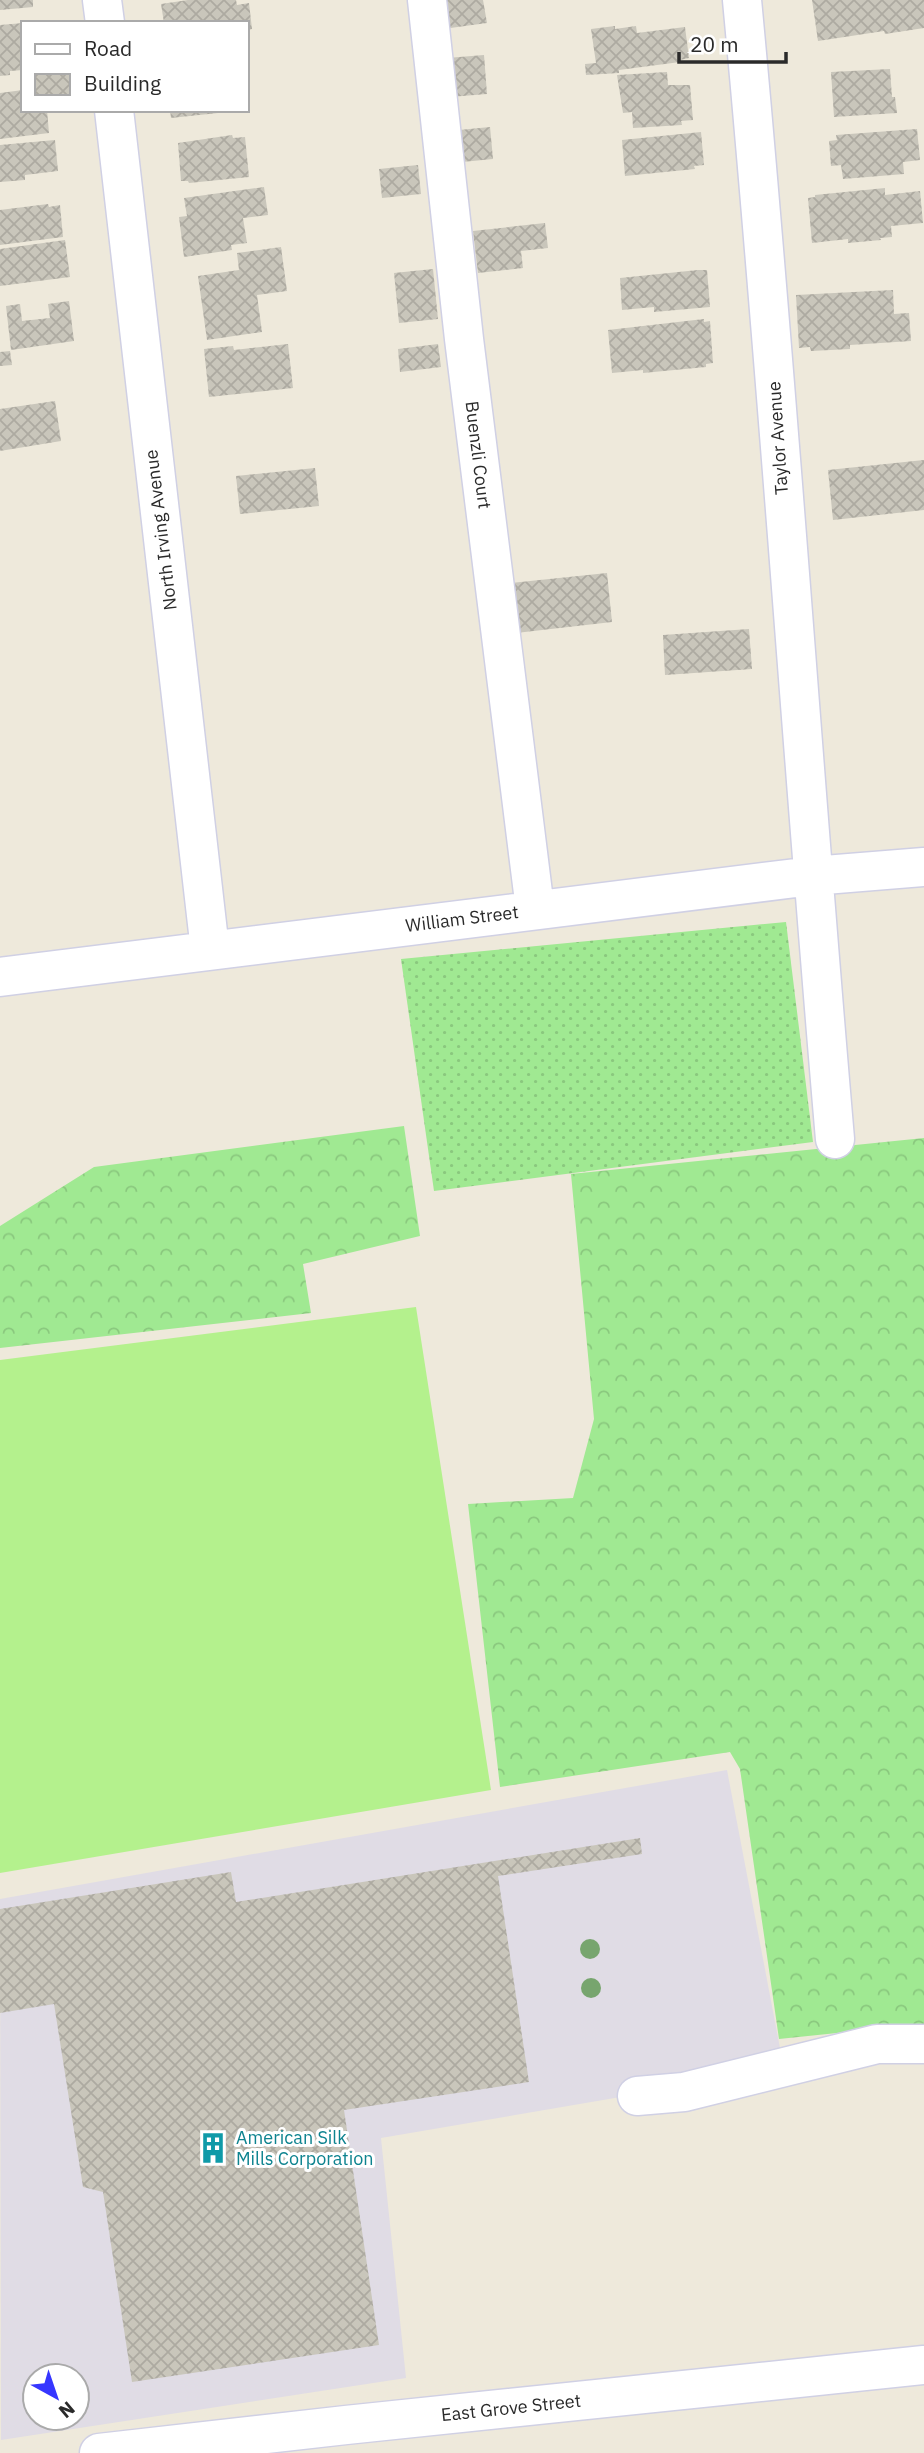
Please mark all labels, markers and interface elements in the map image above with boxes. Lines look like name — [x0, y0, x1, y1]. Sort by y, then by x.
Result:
legend — [21, 21, 248, 112]
scale bar — [679, 21, 786, 65]
text: 20 m — [690, 30, 739, 58]
text: Road — [84, 34, 132, 62]
text: Building — [84, 69, 161, 97]
street label: Taylor Avenue — [762, 381, 793, 495]
street label: Buenzli Court — [460, 400, 497, 510]
street label: North Irving Avenue — [139, 448, 182, 612]
street label: William Street — [404, 900, 520, 937]
place label: American Silk Mills Corporation — [236, 2126, 373, 2170]
building icon: American Silk Mills Corporation — [196, 2131, 230, 2165]
north arrow — [21, 2362, 91, 2432]
street label: East Grove Street — [440, 2389, 582, 2426]
text: N — [54, 2396, 80, 2424]

